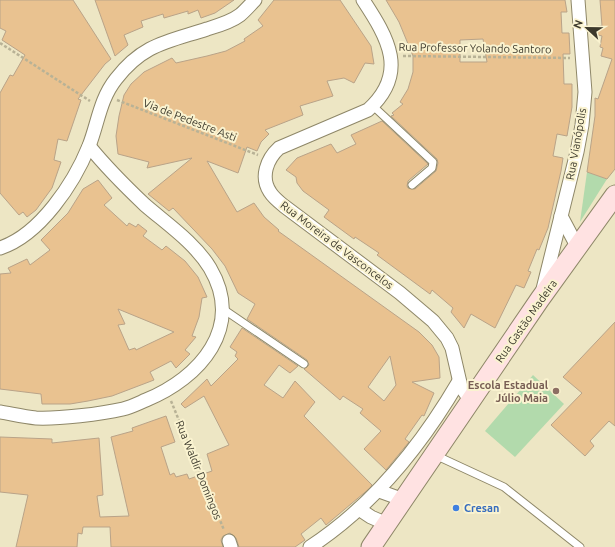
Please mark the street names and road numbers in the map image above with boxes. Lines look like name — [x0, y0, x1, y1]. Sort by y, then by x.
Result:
street label: Rua Professor Yolando Santoro — [398, 41, 552, 55]
street label: Via de Pedestre Asti — [142, 97, 238, 143]
street label: Rua Vianópolis — [564, 107, 588, 181]
street label: Rua Moreira de Vasconcelos — [278, 199, 396, 291]
street label: Rua Gastão Madeira — [493, 277, 559, 365]
street label: Rua Waldir Domingos — [174, 419, 224, 521]

